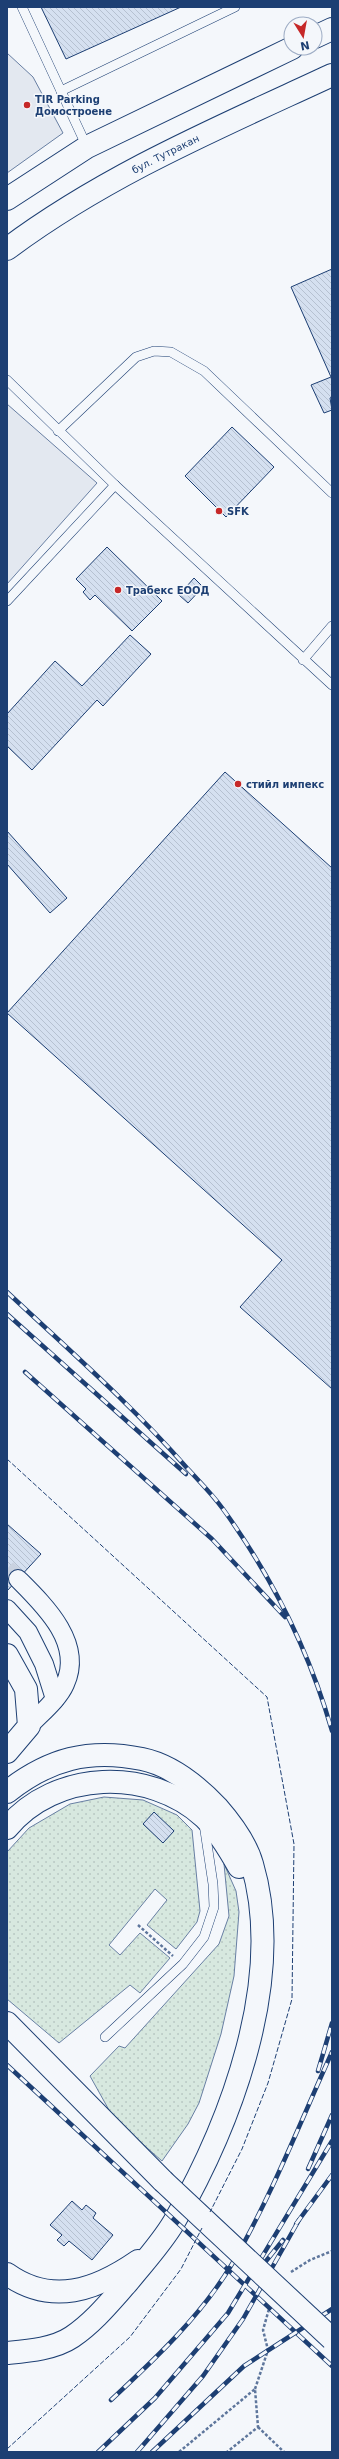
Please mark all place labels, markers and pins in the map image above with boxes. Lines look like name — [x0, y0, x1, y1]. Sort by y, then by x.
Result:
place label: TIR Parking Домостроене — [35, 94, 112, 117]
marker: TIR Parking Домостроене — [22, 100, 32, 110]
marker: SFK — [214, 506, 224, 516]
place label: SFK — [227, 506, 250, 517]
marker: Трабекс ЕООД — [113, 585, 123, 595]
place label: Трабекс ЕООД — [126, 585, 210, 596]
marker: стийл импекс — [233, 779, 243, 789]
place label: стийл импекс — [246, 779, 324, 790]

